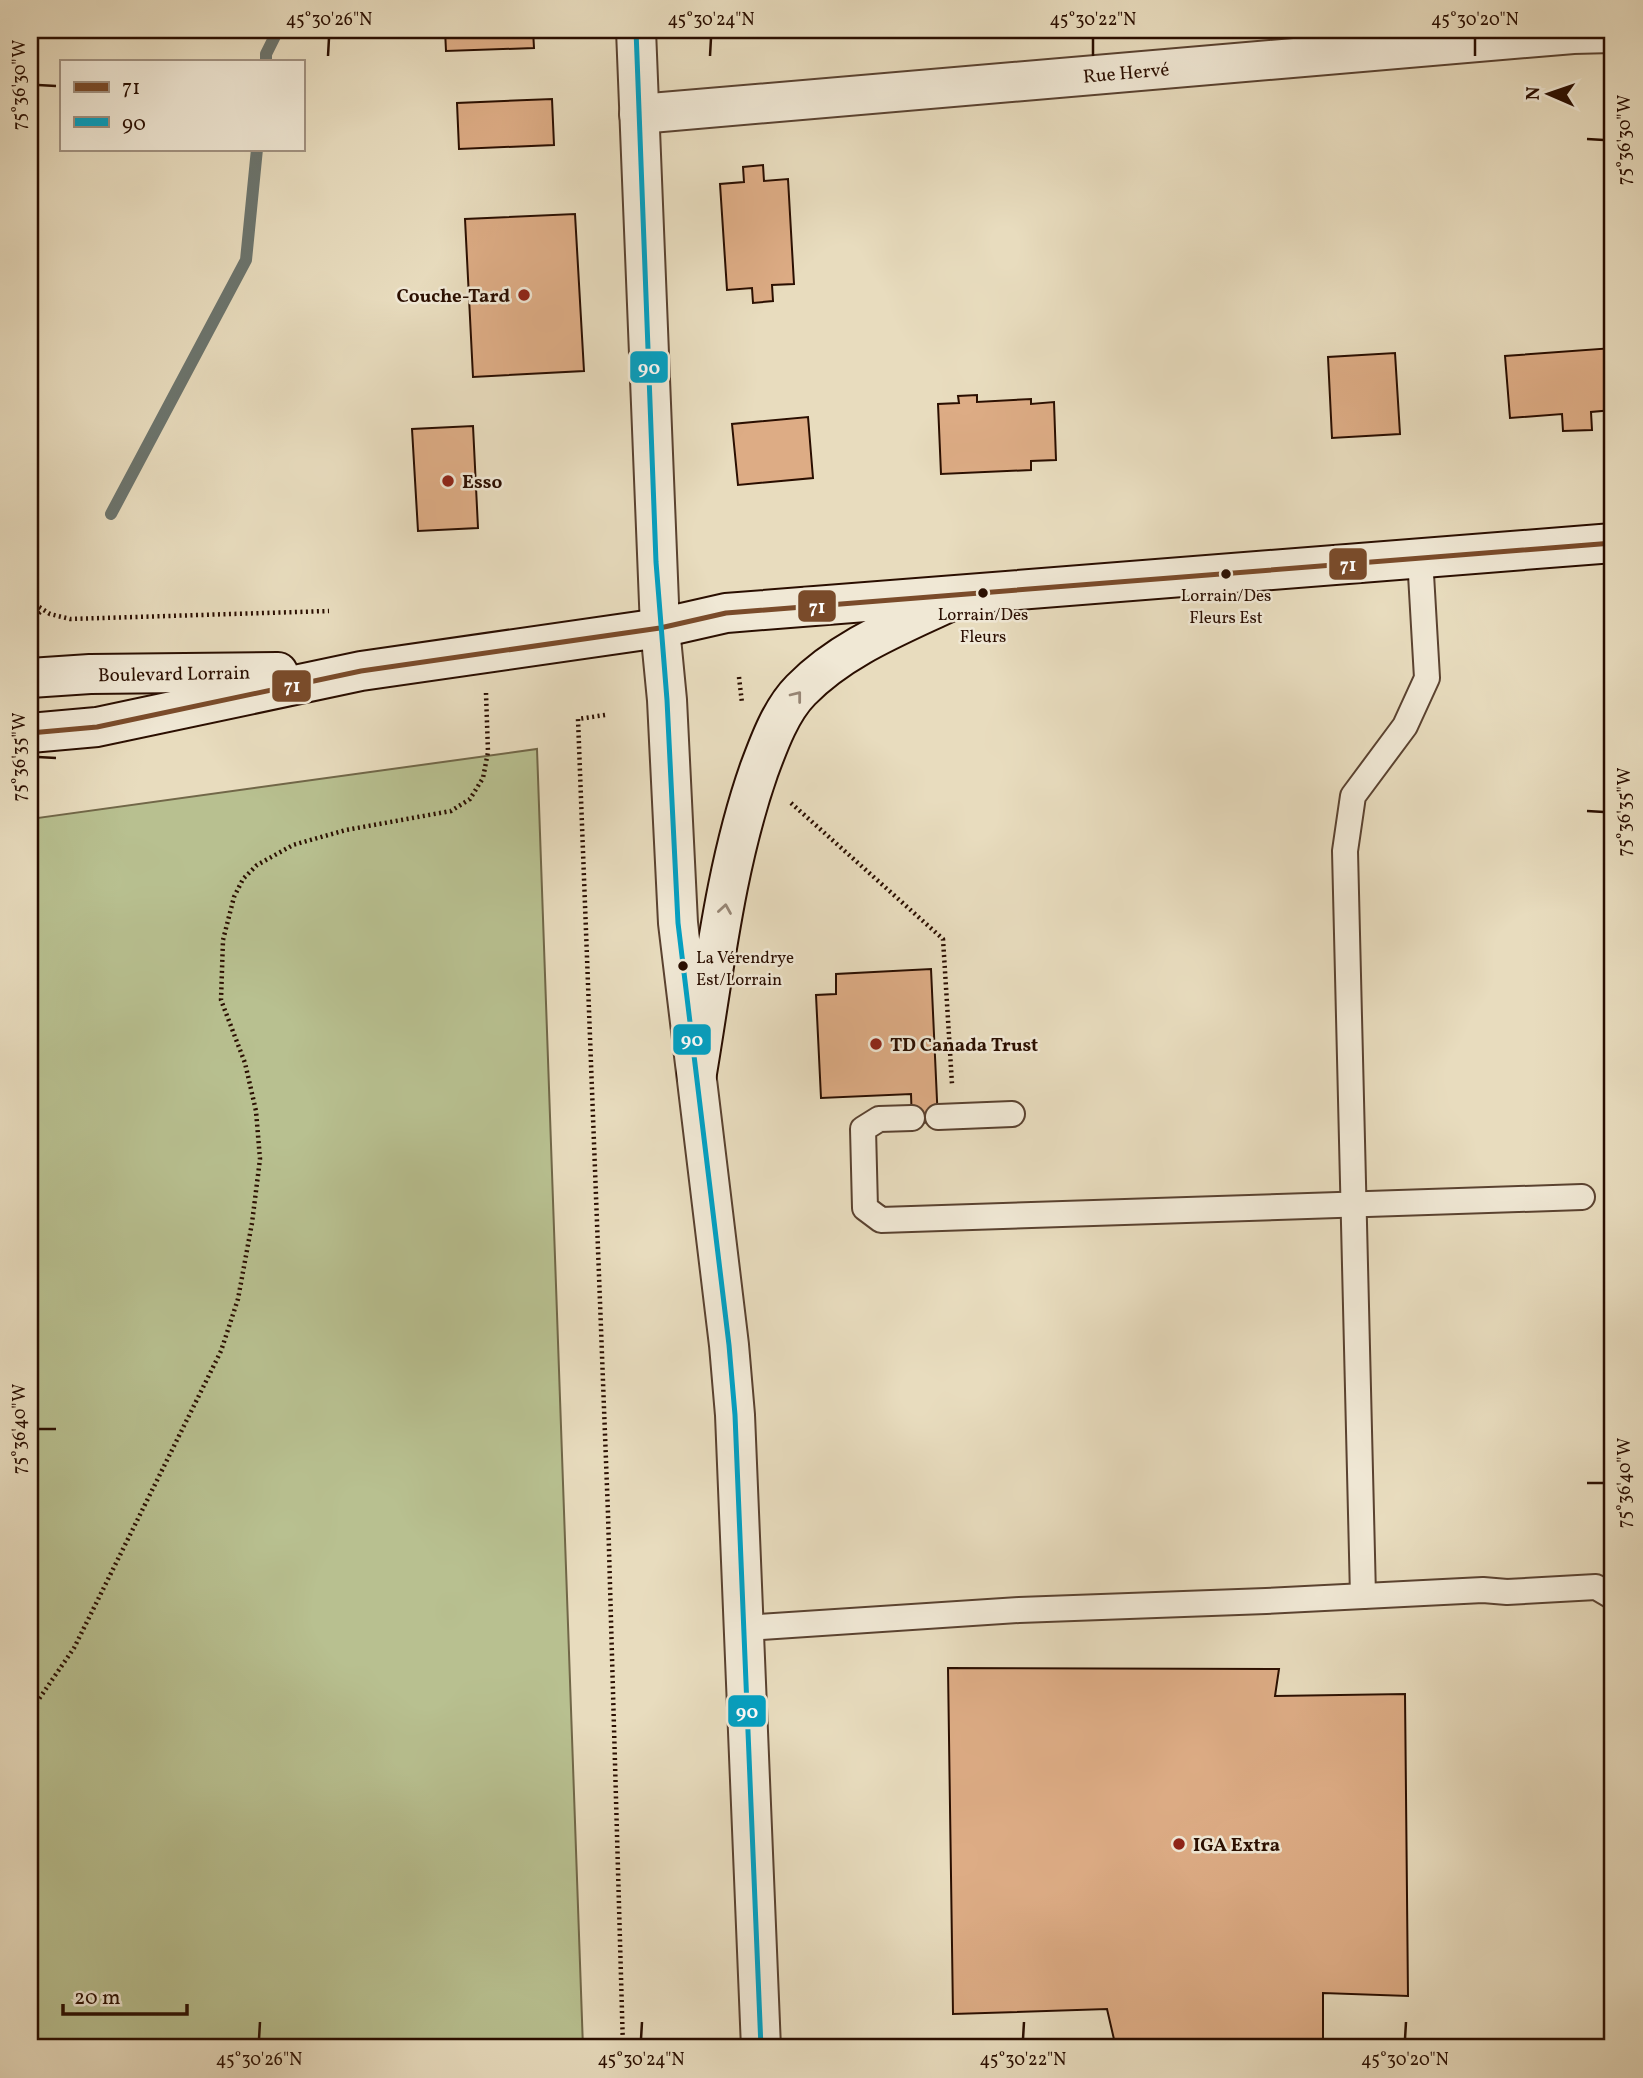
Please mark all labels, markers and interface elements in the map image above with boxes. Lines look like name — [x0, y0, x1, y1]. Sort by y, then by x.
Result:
text: 45°30'26"N — [286, 8, 372, 33]
text: 45°30'24"N — [667, 8, 755, 33]
text: 45°30'22"N — [1050, 8, 1136, 33]
text: 45°30'20"N — [1431, 8, 1519, 33]
text: 75°36'30"W — [8, 40, 33, 130]
street label: Rue Hervé — [1082, 57, 1170, 91]
legend — [60, 60, 304, 150]
north arrow — [1514, 60, 1584, 130]
text: 71 — [122, 74, 140, 103]
text: N — [1521, 86, 1547, 101]
text: 75°36'30"W — [1613, 95, 1638, 185]
text: 90 — [122, 110, 146, 139]
place label: Couche-Tard — [397, 284, 510, 310]
marker: Couche-Tard — [516, 287, 532, 303]
line badge: 90 — [629, 350, 669, 384]
text: 90 — [638, 356, 660, 382]
place label: Esso — [462, 470, 502, 496]
marker: Esso — [440, 473, 456, 489]
line badge: 71 — [1328, 547, 1368, 581]
text: 71 — [1340, 553, 1356, 579]
marker: Lorrain/Des Fleurs Est — [1219, 567, 1233, 581]
place label: Lorrain/Des Fleurs Est — [1181, 585, 1271, 630]
marker: Lorrain/Des Fleurs — [976, 586, 990, 600]
line badge: 71 — [797, 589, 837, 623]
text: 71 — [809, 595, 825, 621]
place label: Lorrain/Des Fleurs — [938, 604, 1028, 649]
street label: Boulevard Lorrain — [98, 661, 250, 689]
line badge: 71 — [271, 669, 312, 703]
text: 71 — [284, 674, 300, 700]
one-way arrow — [789, 691, 802, 704]
text: 75°36'35"W — [8, 712, 33, 802]
text: 75°36'35"W — [1613, 767, 1638, 857]
one-way arrow — [717, 903, 732, 915]
place label: La Vérendrye Est/Lorrain — [696, 947, 794, 992]
marker: La Vérendrye Est/Lorrain — [676, 959, 690, 973]
line badge: 90 — [672, 1023, 712, 1056]
text: 90 — [681, 1028, 703, 1054]
place label: TD Canada Trust — [890, 1033, 1038, 1059]
marker: TD Canada Trust — [868, 1036, 884, 1052]
text: 75°36'40"W — [8, 1384, 33, 1474]
text: 75°36'40"W — [1613, 1438, 1638, 1528]
line badge: 90 — [727, 1694, 767, 1728]
text: 90 — [736, 1700, 758, 1726]
place label: IGA Extra — [1193, 1833, 1280, 1859]
marker: IGA Extra — [1171, 1836, 1187, 1852]
scale bar — [63, 1973, 187, 2017]
text: 20 m — [74, 1984, 120, 2013]
text: 45°30'26"N — [216, 2048, 302, 2073]
text: 45°30'24"N — [597, 2048, 685, 2073]
text: 45°30'22"N — [980, 2048, 1066, 2073]
text: 45°30'20"N — [1361, 2048, 1449, 2073]

